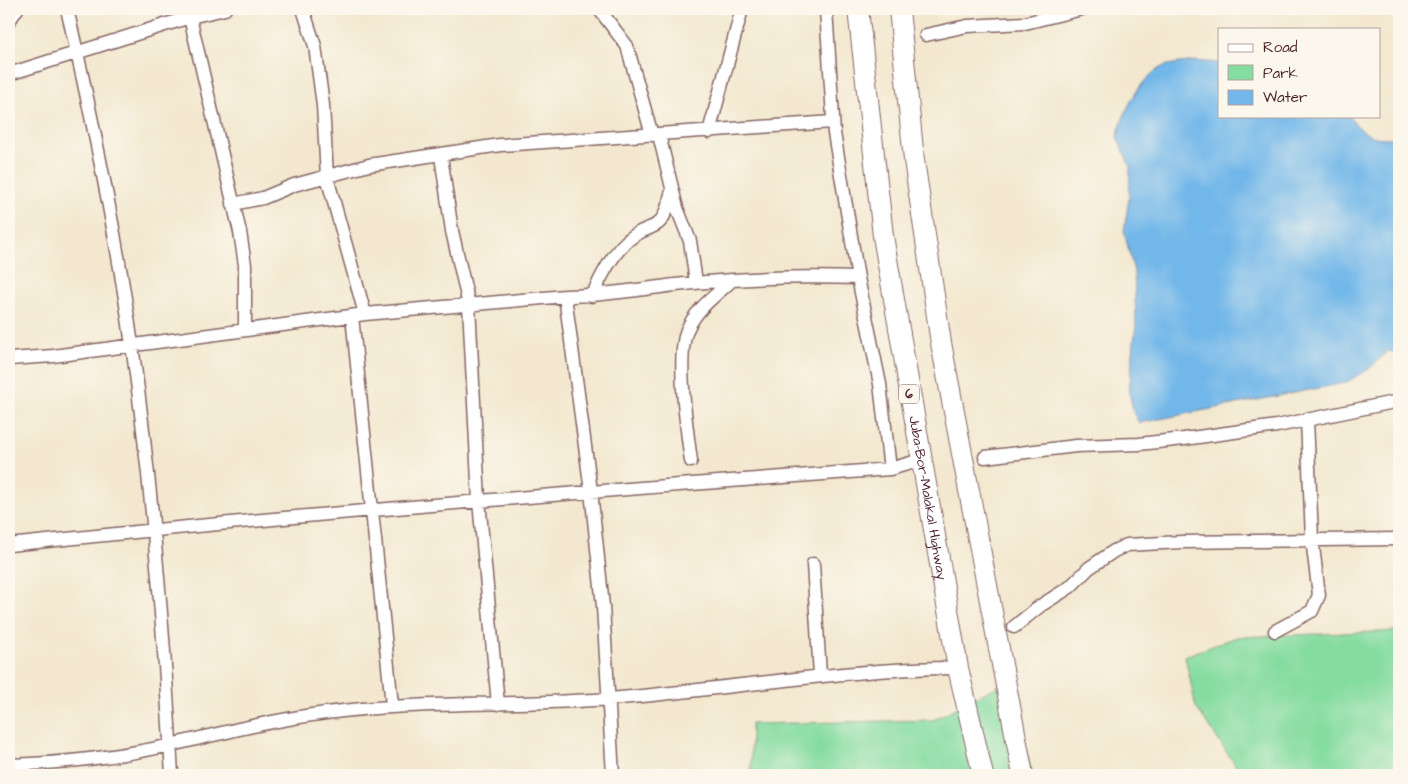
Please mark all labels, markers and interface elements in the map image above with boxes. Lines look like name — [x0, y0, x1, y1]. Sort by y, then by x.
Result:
legend — [1218, 28, 1380, 118]
text: Road — [1263, 37, 1298, 58]
text: Park — [1263, 63, 1298, 84]
text: Water — [1263, 87, 1307, 108]
road number: 6 — [899, 384, 919, 404]
street label: Juba-Bor-Malakal Highway — [903, 414, 952, 582]

